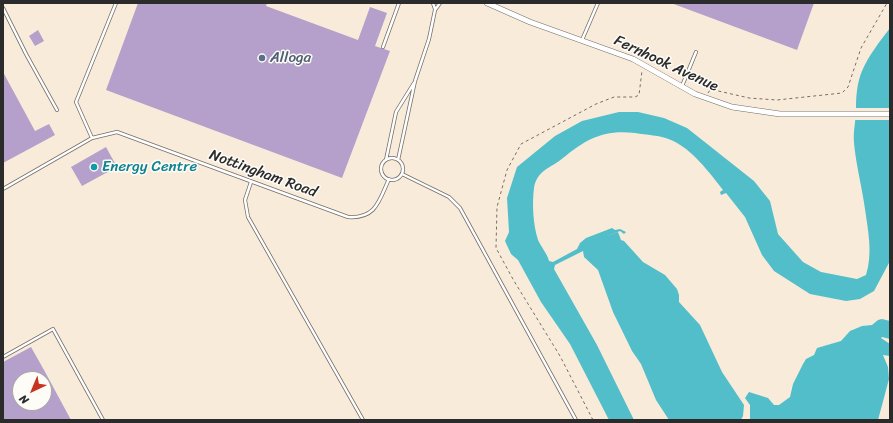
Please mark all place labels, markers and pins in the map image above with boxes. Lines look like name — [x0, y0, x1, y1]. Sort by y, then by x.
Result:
place label: Alloga — [270, 49, 311, 67]
marker: Alloga — [257, 53, 267, 63]
place label: Energy Centre — [102, 158, 197, 176]
marker: Energy Centre — [89, 162, 99, 172]

